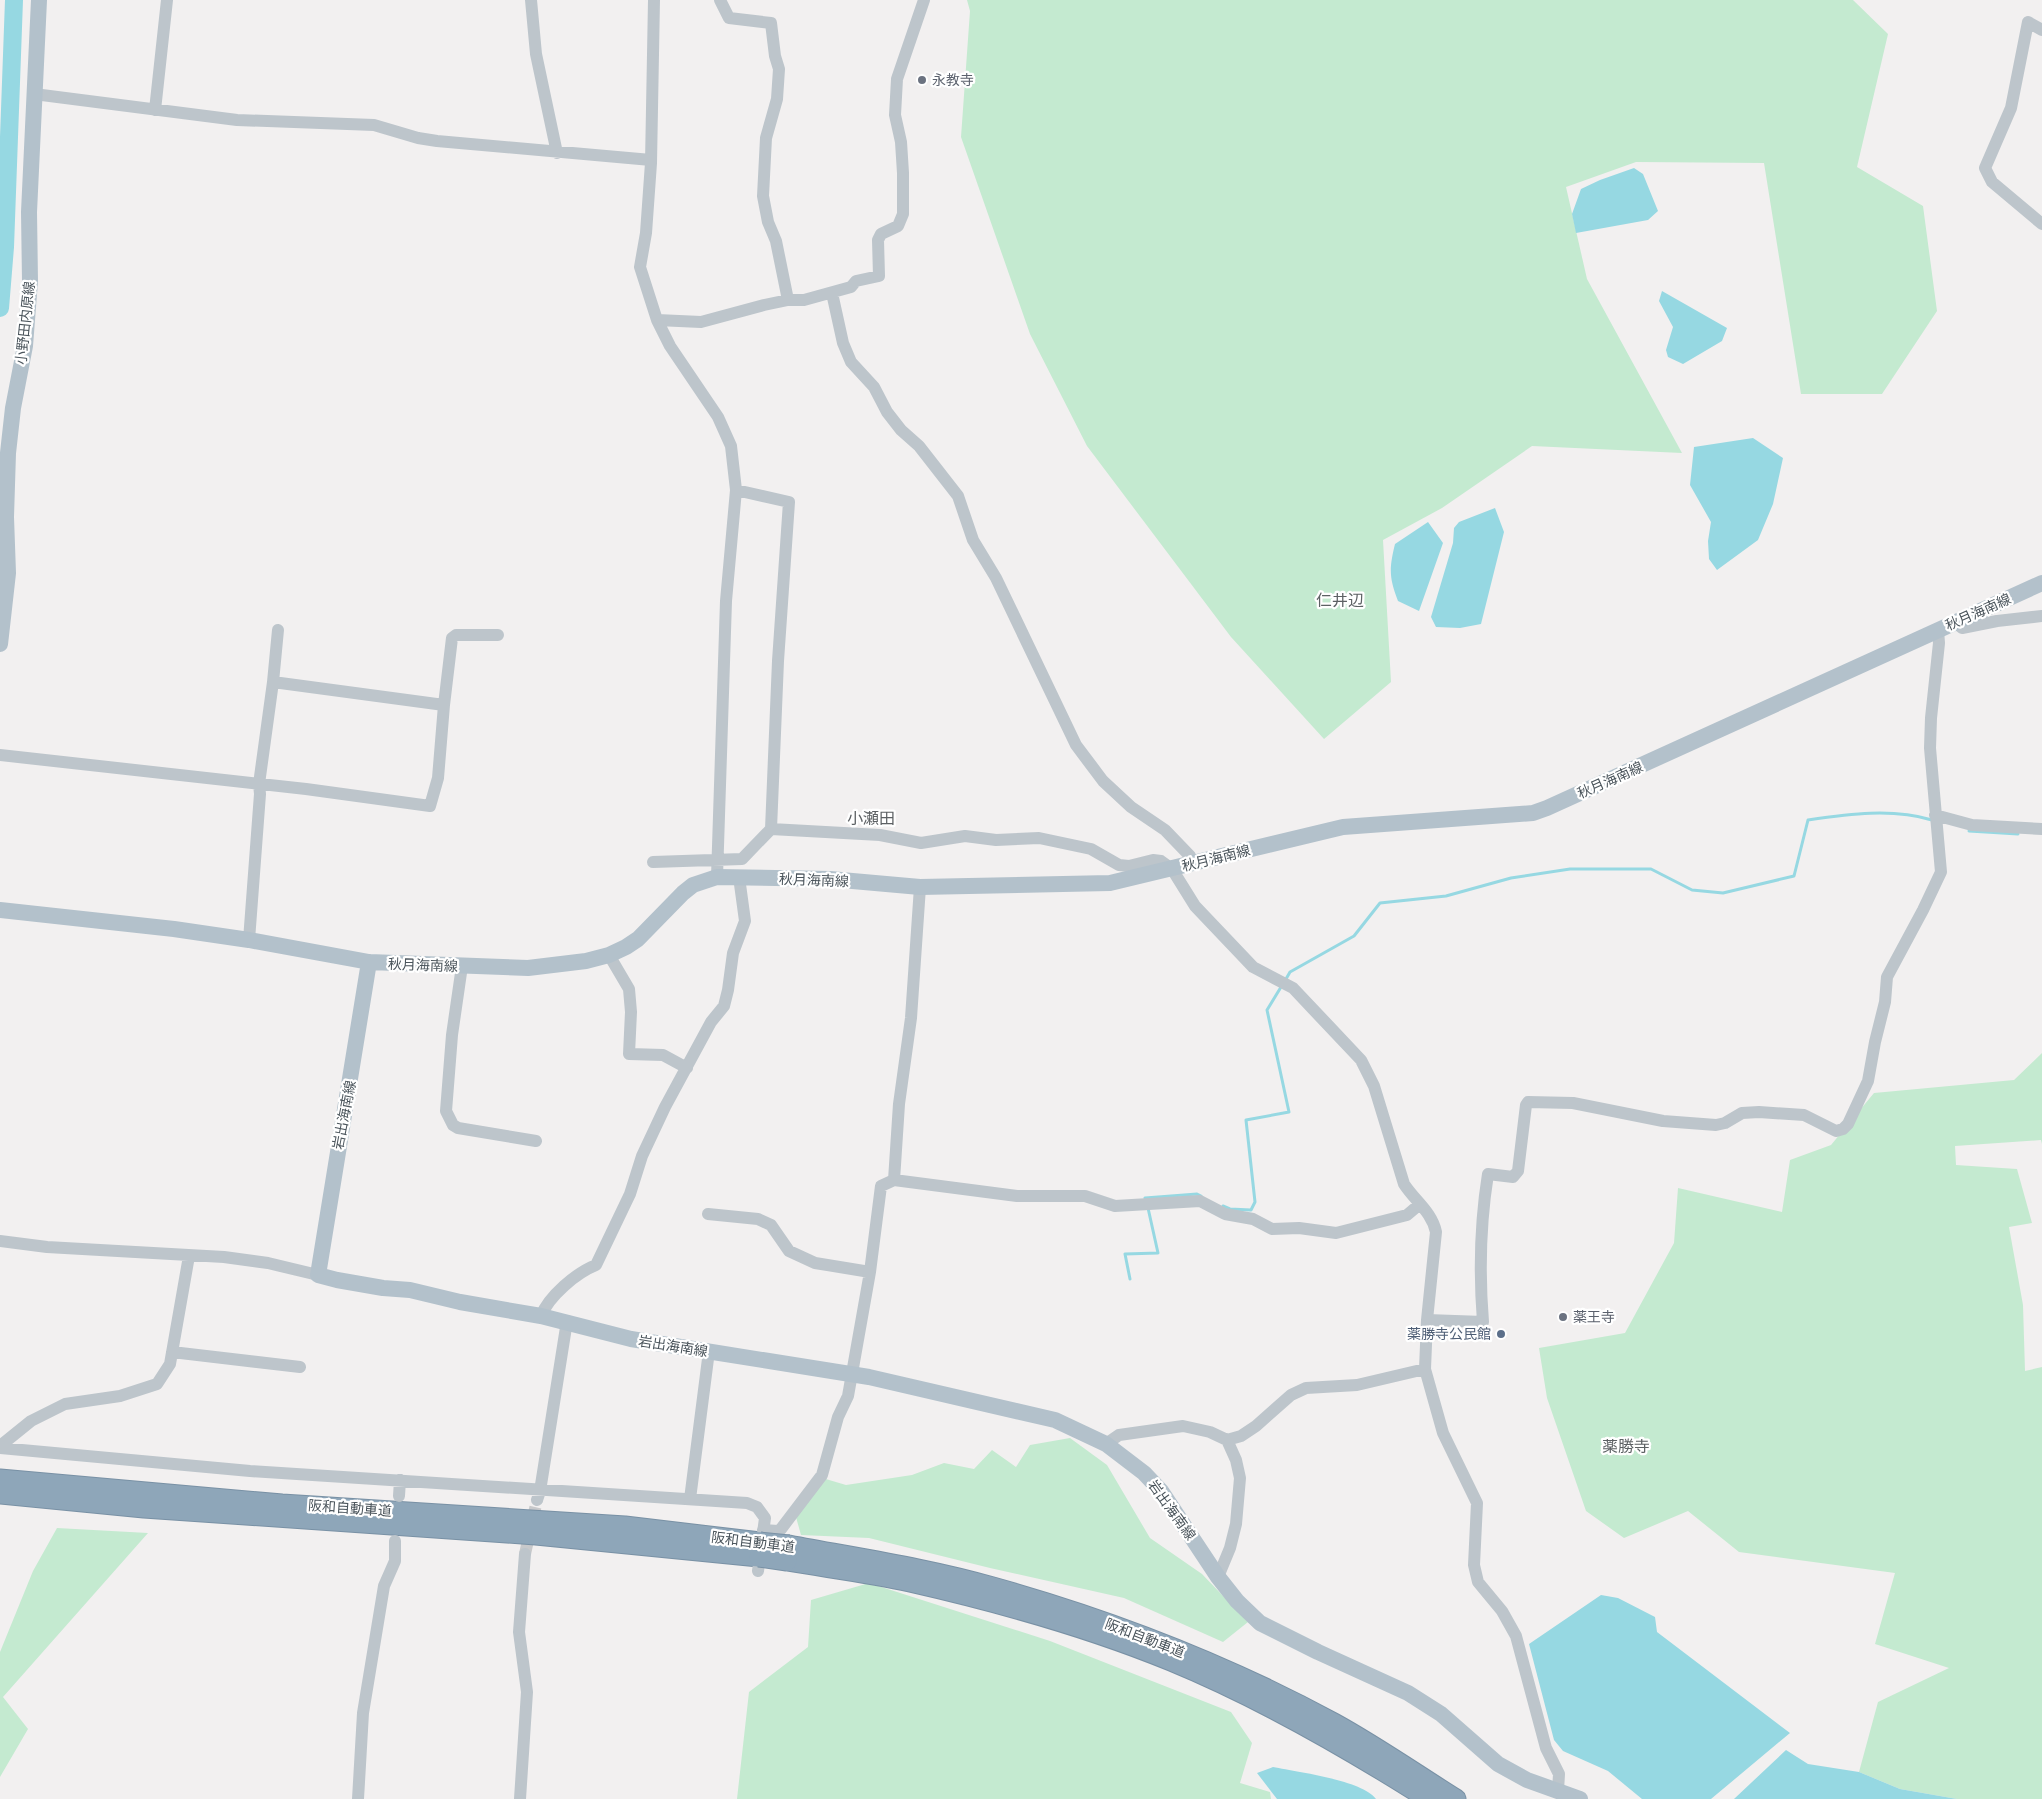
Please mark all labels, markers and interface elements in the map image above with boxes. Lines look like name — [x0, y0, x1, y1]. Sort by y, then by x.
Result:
place label: 永教寺 — [932, 71, 974, 88]
marker: 永教寺 — [916, 74, 928, 86]
street label: 小野田内原線 — [12, 280, 37, 366]
district label: 仁井辺 — [1316, 590, 1364, 609]
street label: 秋月海南線 — [1942, 590, 2013, 634]
street label: 秋月海南線 — [1574, 758, 1645, 802]
district label: 小瀬田 — [847, 808, 895, 827]
street label: 秋月海南線 — [1180, 841, 1252, 874]
street label: 秋月海南線 — [779, 870, 849, 889]
street label: 秋月海南線 — [388, 955, 458, 974]
street label: 岩出海南線 — [328, 1079, 359, 1151]
place label: 薬王寺 — [1573, 1308, 1615, 1325]
marker: 薬王寺 — [1557, 1311, 1569, 1323]
place label: 薬勝寺公民館 — [1407, 1325, 1491, 1342]
marker: 薬勝寺公民館 — [1495, 1328, 1507, 1340]
street label: 岩出海南線 — [637, 1332, 709, 1359]
district label: 薬勝寺 — [1602, 1436, 1650, 1455]
street label: 岩出海南線 — [1145, 1476, 1200, 1543]
street label: 阪和自動車道 — [308, 1496, 393, 1519]
street label: 阪和自動車道 — [710, 1528, 796, 1555]
street label: 阪和自動車道 — [1103, 1615, 1187, 1661]

